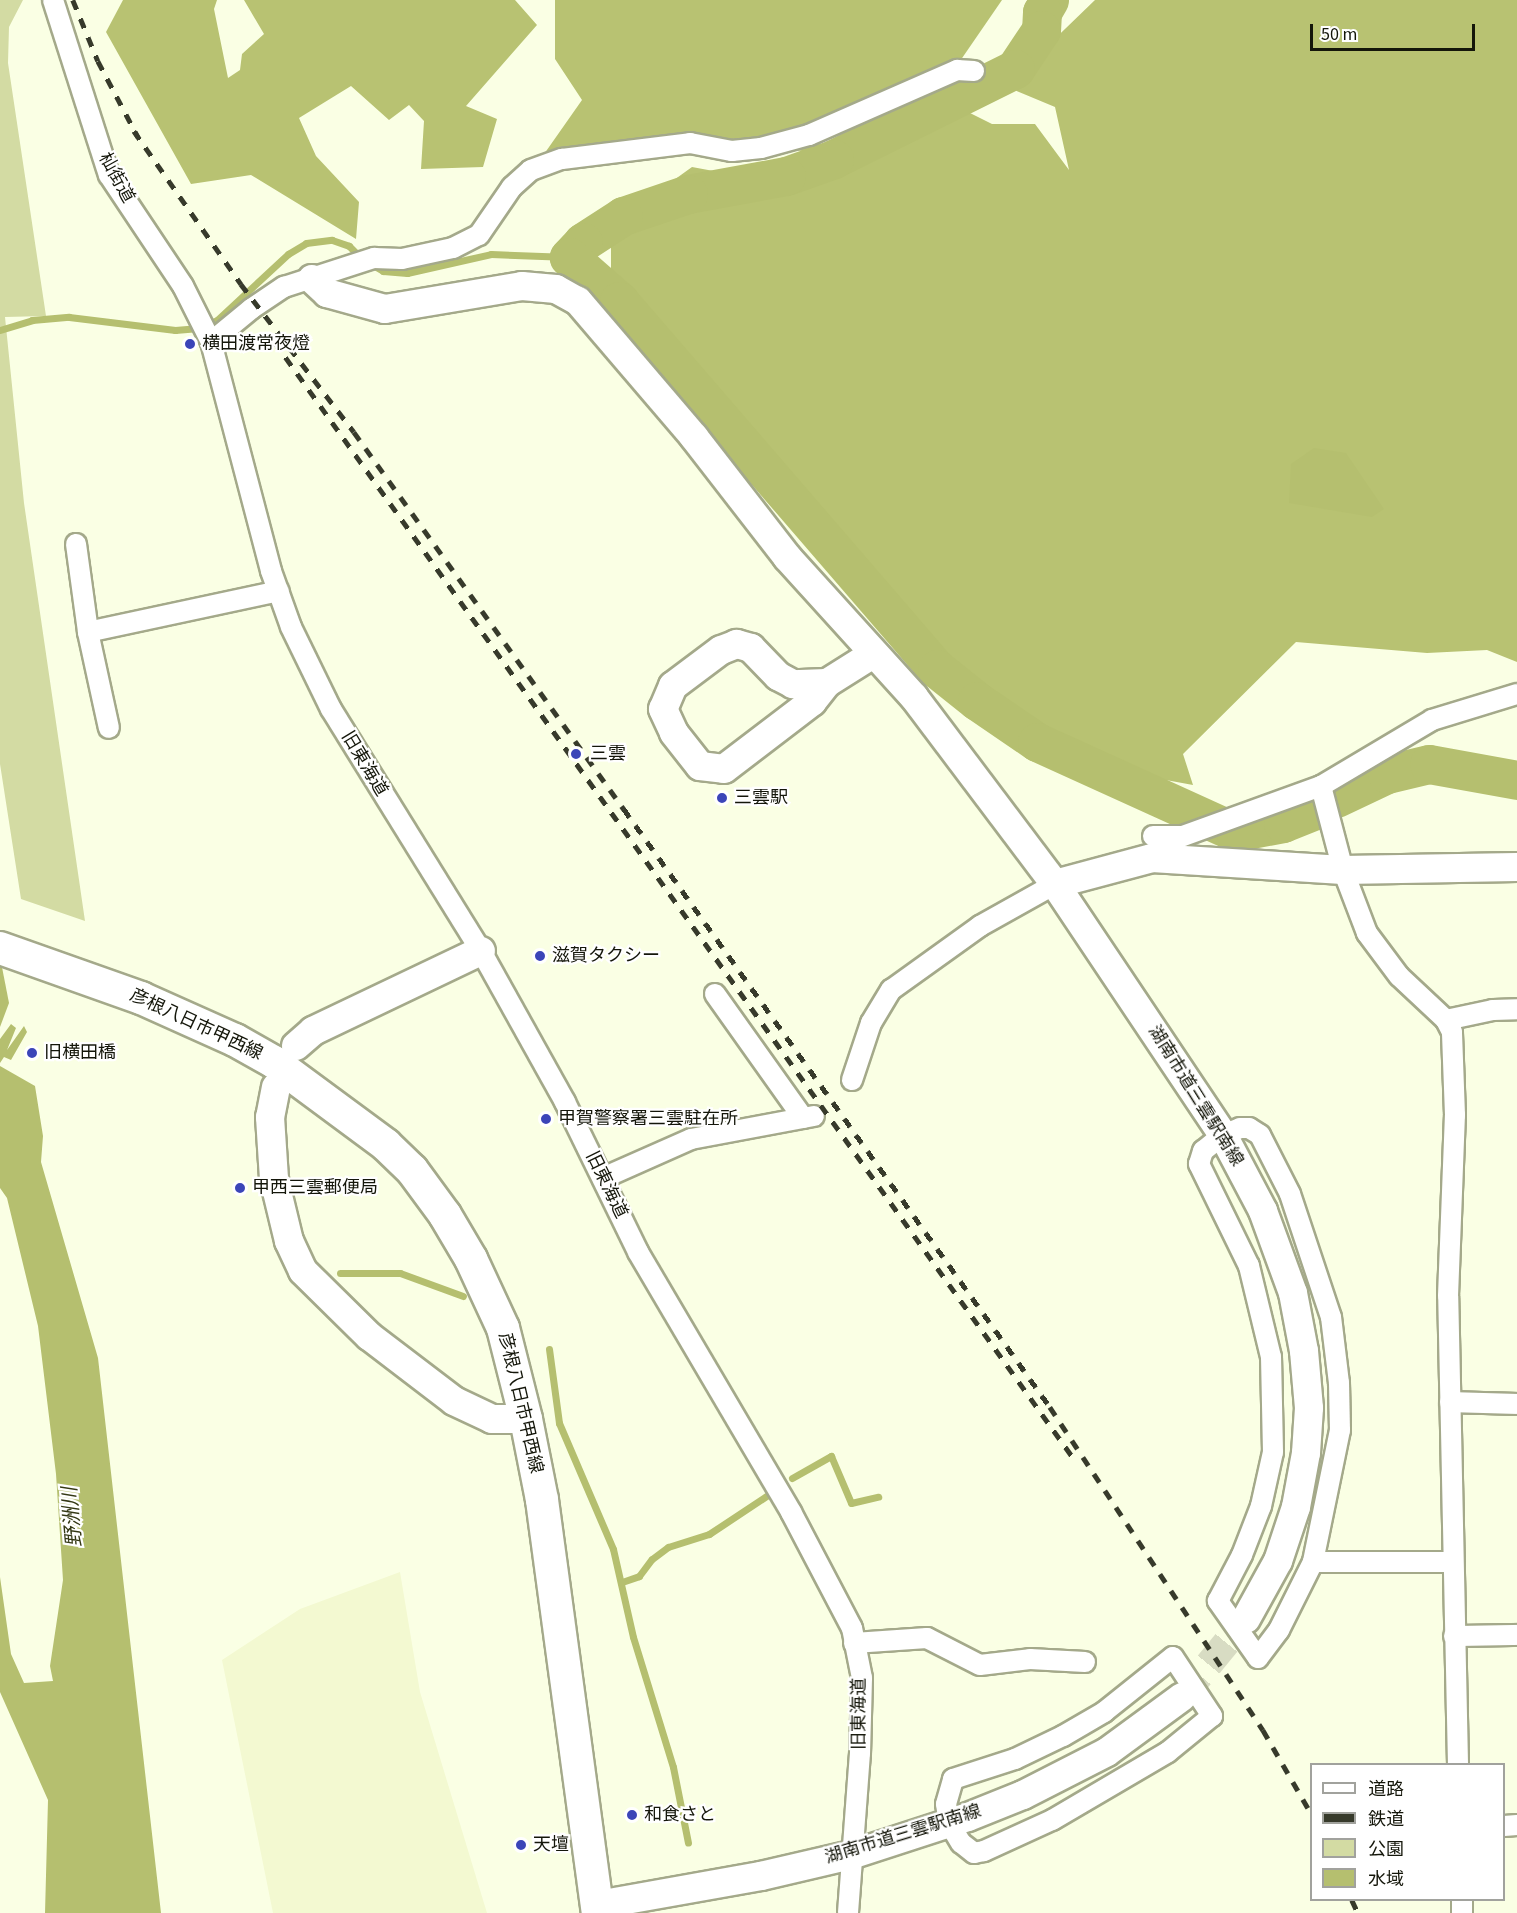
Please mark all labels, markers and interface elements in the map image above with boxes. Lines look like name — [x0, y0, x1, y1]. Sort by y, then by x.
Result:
scale bar — [1313, 12, 1478, 50]
text: 50 m — [1321, 22, 1357, 47]
street label: 杣街道 — [93, 149, 139, 207]
place label: 横田渡常夜燈 — [202, 333, 310, 355]
marker: 横田渡常夜燈 — [183, 337, 197, 351]
street label: 旧東海道 — [336, 728, 392, 800]
place label: 三雲 — [590, 743, 626, 765]
marker: 三雲 — [567, 745, 585, 763]
place label: 三雲駅 — [734, 787, 788, 809]
marker: 三雲駅 — [715, 791, 729, 805]
place label: 滋賀タクシー — [552, 945, 660, 967]
marker: 滋賀タクシー — [533, 949, 547, 963]
street label: 彦根八日市甲西線 — [126, 985, 266, 1065]
street label: 湖南市道三雲駅南線 — [1143, 1022, 1247, 1170]
place label: 旧横田橋 — [44, 1042, 116, 1064]
marker: 旧横田橋 — [25, 1046, 39, 1060]
place label: 甲賀警察署三雲駐在所 — [558, 1108, 738, 1130]
marker: 甲賀警察署三雲駐在所 — [539, 1112, 553, 1126]
street label: 旧東海道 — [581, 1148, 631, 1222]
place label: 甲西三雲郵便局 — [252, 1177, 378, 1199]
marker: 甲西三雲郵便局 — [233, 1181, 247, 1195]
street label: 彦根八日市甲西線 — [493, 1330, 547, 1476]
water label: 野洲川 — [58, 1486, 88, 1548]
street label: 旧東海道 — [849, 1678, 871, 1750]
legend — [1310, 1763, 1505, 1901]
text: 道路 — [1368, 1777, 1404, 1802]
street label: 湖南市道三雲駅南線 — [822, 1801, 984, 1869]
place label: 和食さと — [644, 1804, 716, 1826]
text: 鉄道 — [1368, 1807, 1404, 1832]
marker: 和食さと — [625, 1808, 639, 1822]
place label: 天壇 — [533, 1834, 569, 1856]
text: 公園 — [1368, 1837, 1404, 1862]
marker: 天壇 — [514, 1838, 528, 1852]
text: 水域 — [1368, 1867, 1404, 1892]

